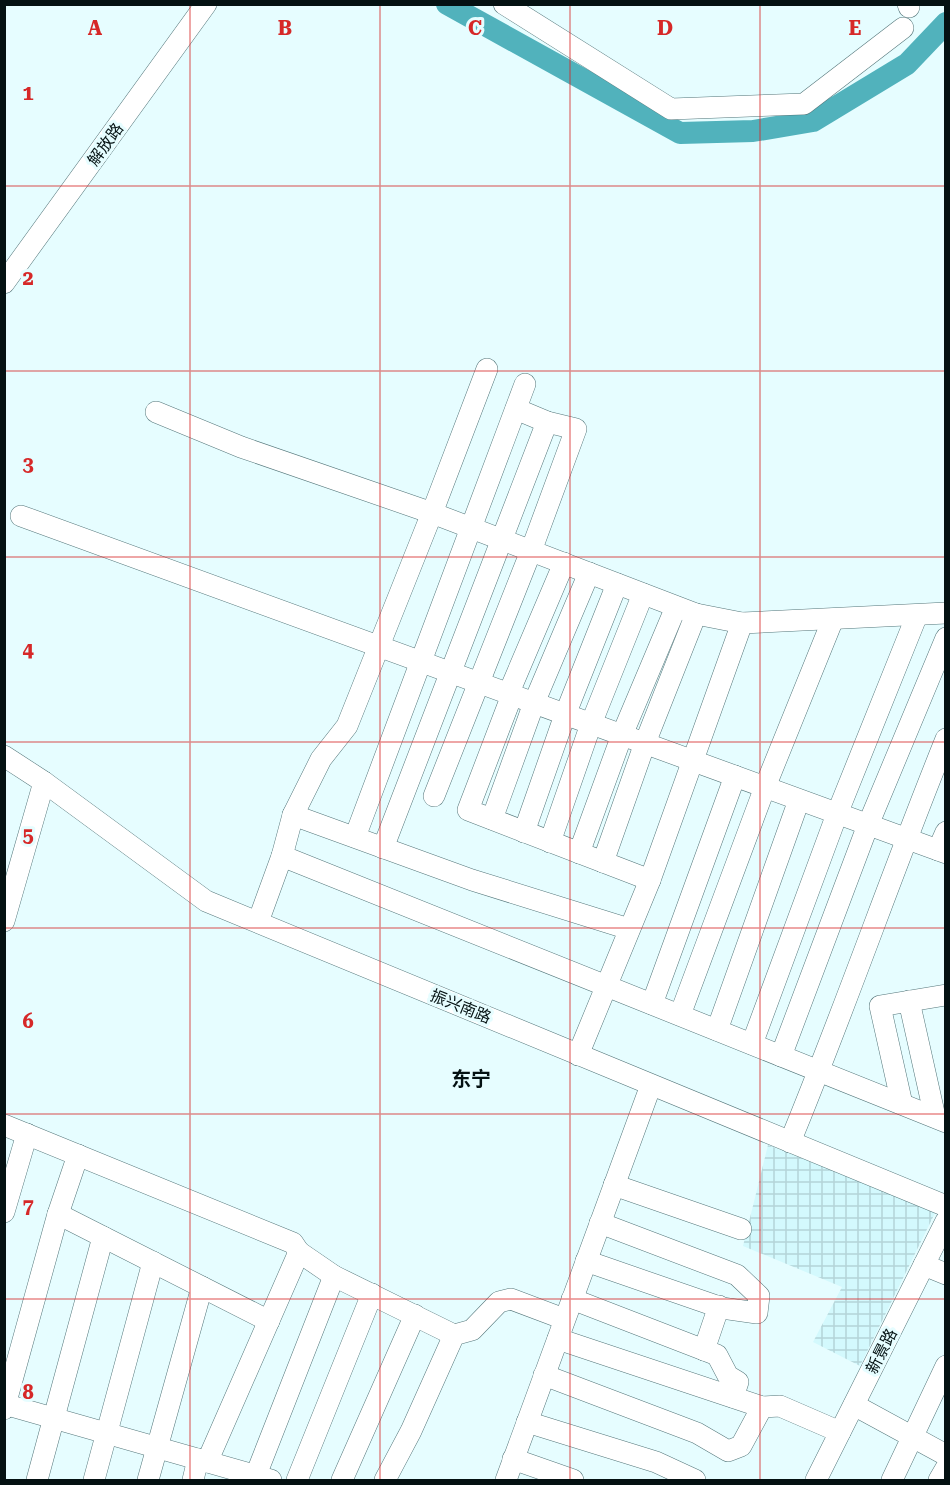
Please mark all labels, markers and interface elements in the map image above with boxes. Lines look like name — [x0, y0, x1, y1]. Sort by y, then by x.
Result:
text: A — [88, 16, 103, 40]
text: B — [278, 16, 292, 40]
text: C — [468, 16, 482, 40]
text: D — [657, 16, 673, 40]
text: E — [849, 16, 862, 40]
text: 1 — [22, 81, 34, 105]
street label: 解放路 — [84, 119, 127, 169]
text: 2 — [22, 266, 34, 290]
text: 3 — [22, 452, 34, 476]
text: 4 — [22, 638, 34, 662]
text: 5 — [22, 823, 34, 847]
street label: 振兴南路 — [428, 986, 494, 1027]
text: 6 — [22, 1009, 34, 1033]
district label: 东宁 — [451, 1067, 491, 1091]
text: 7 — [22, 1194, 34, 1218]
street label: 新景路 — [862, 1326, 901, 1377]
text: 8 — [22, 1380, 34, 1404]

